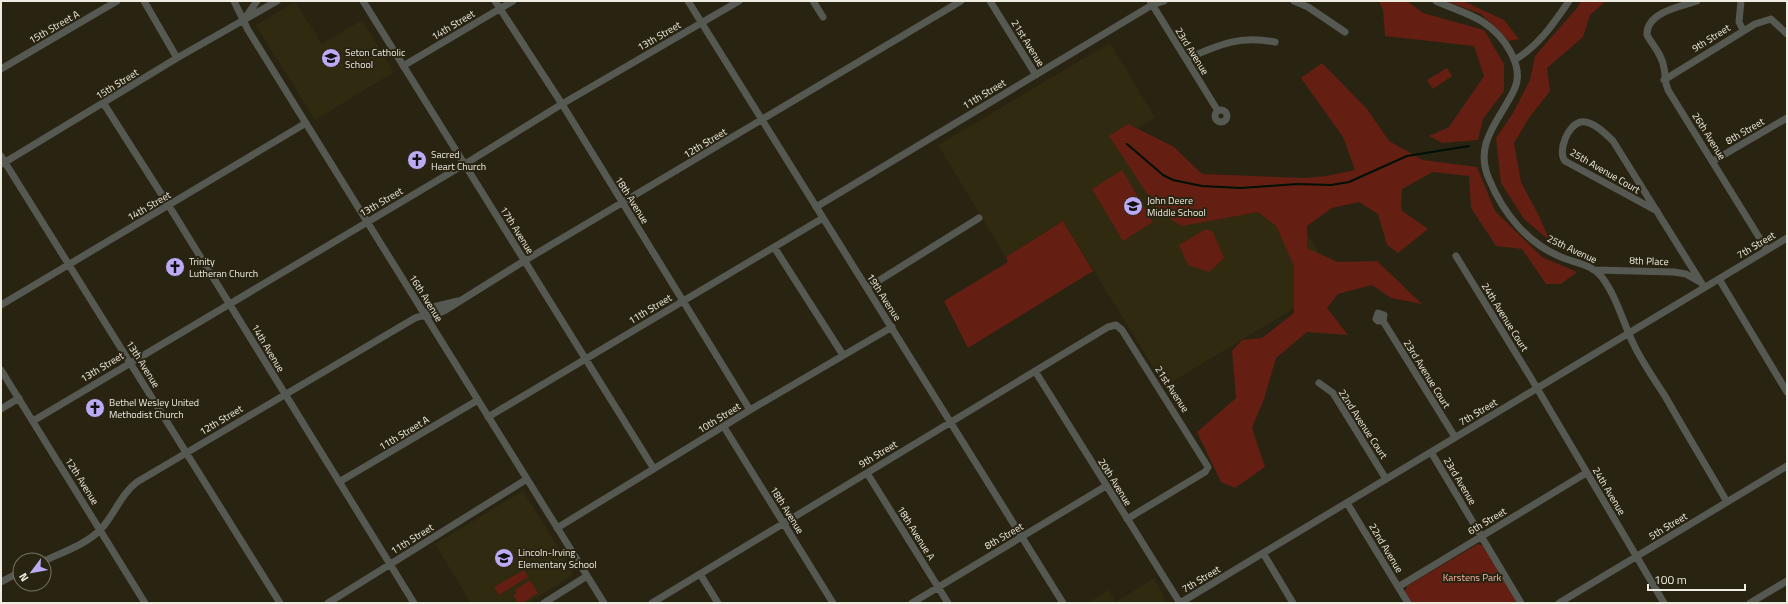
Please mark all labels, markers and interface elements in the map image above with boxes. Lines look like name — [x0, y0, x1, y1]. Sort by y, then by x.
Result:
street label: 15th Street A — [26, 6, 82, 48]
street label: 14th Street — [429, 6, 478, 44]
street label: 13th Street — [634, 17, 684, 55]
street label: 21st Avenue — [1008, 17, 1048, 69]
street label: 9th Street — [1689, 20, 1733, 56]
street label: 23rd Avenue — [1172, 24, 1212, 78]
place label: Seton Catholic School — [345, 45, 405, 72]
school or university icon: Seton Catholic School — [320, 47, 342, 69]
street label: 15th Street — [93, 65, 142, 103]
street label: 11th Street — [960, 75, 1009, 113]
street label: 26th Avenue — [1688, 109, 1730, 163]
street label: 8th Street — [1723, 114, 1768, 148]
street label: 12th Street — [681, 124, 730, 162]
street label: 25th Avenue Court — [1567, 145, 1643, 197]
place label: Sacred Heart Church — [431, 147, 486, 174]
church icon: Sacred Heart Church — [406, 149, 428, 171]
street label: 18th Avenue — [611, 173, 653, 227]
street label: 13th Street — [356, 183, 406, 221]
street label: 14th Street — [124, 187, 174, 225]
place label: John Deere Middle School — [1147, 193, 1206, 220]
school or university icon: John Deere Middle School — [1122, 195, 1144, 217]
street label: 17th Avenue — [496, 203, 538, 257]
street label: 7th Street — [1734, 227, 1778, 262]
street label: 25th Avenue — [1545, 231, 1599, 267]
street label: 8th Place — [1629, 253, 1669, 269]
place label: Trinity Lutheran Church — [189, 254, 258, 281]
church icon: Trinity Lutheran Church — [164, 256, 186, 278]
street label: 19th Avenue — [863, 270, 905, 324]
street label: 16th Avenue — [405, 271, 447, 325]
street label: 24th Avenue Court — [1478, 280, 1532, 355]
street label: 11th Street — [626, 290, 675, 328]
street label: 14th Avenue — [248, 321, 288, 375]
street label: 13th Avenue — [122, 337, 164, 391]
street label: 23rd Avenue Court — [1400, 337, 1454, 412]
street label: 13th Street — [78, 348, 127, 386]
street label: 21st Avenue — [1151, 363, 1193, 415]
street label: 22nd Avenue Court — [1335, 386, 1391, 462]
street label: 7th Street — [1456, 394, 1500, 429]
place label: Bethel Wesley United Methodist Church — [109, 395, 199, 422]
church icon: Bethel Wesley United Methodist Church — [84, 397, 106, 419]
street label: 10th Street — [695, 399, 744, 437]
street label: 12th Street — [197, 401, 246, 439]
street label: 11th Street A — [376, 412, 432, 454]
street label: 9th Street — [856, 436, 900, 471]
street label: 12th Avenue — [61, 454, 103, 508]
street label: 23rd Avenue — [1440, 454, 1480, 508]
street label: 20th Avenue — [1094, 455, 1136, 509]
street label: 24th Avenue — [1589, 464, 1629, 518]
street label: 18th Avenue — [766, 483, 808, 537]
street label: 18th Avenue A — [893, 503, 939, 563]
street label: 6th Street — [1465, 503, 1509, 538]
street label: 5th Street — [1646, 508, 1690, 543]
street label: 8th Street — [982, 519, 1027, 553]
street label: 11th Street — [388, 520, 437, 558]
street label: 22nd Avenue — [1365, 520, 1407, 576]
place label: Lincoln-Irving Elementary School — [518, 545, 597, 572]
school or university icon: Lincoln-Irving Elementary School — [493, 547, 515, 569]
north arrow — [12, 552, 52, 592]
street label: 7th Street — [1179, 561, 1223, 596]
scale bar — [1648, 566, 1745, 592]
text: N — [15, 570, 32, 585]
park label: Karstens Park — [1443, 570, 1502, 585]
text: 100 m — [1654, 570, 1687, 589]

